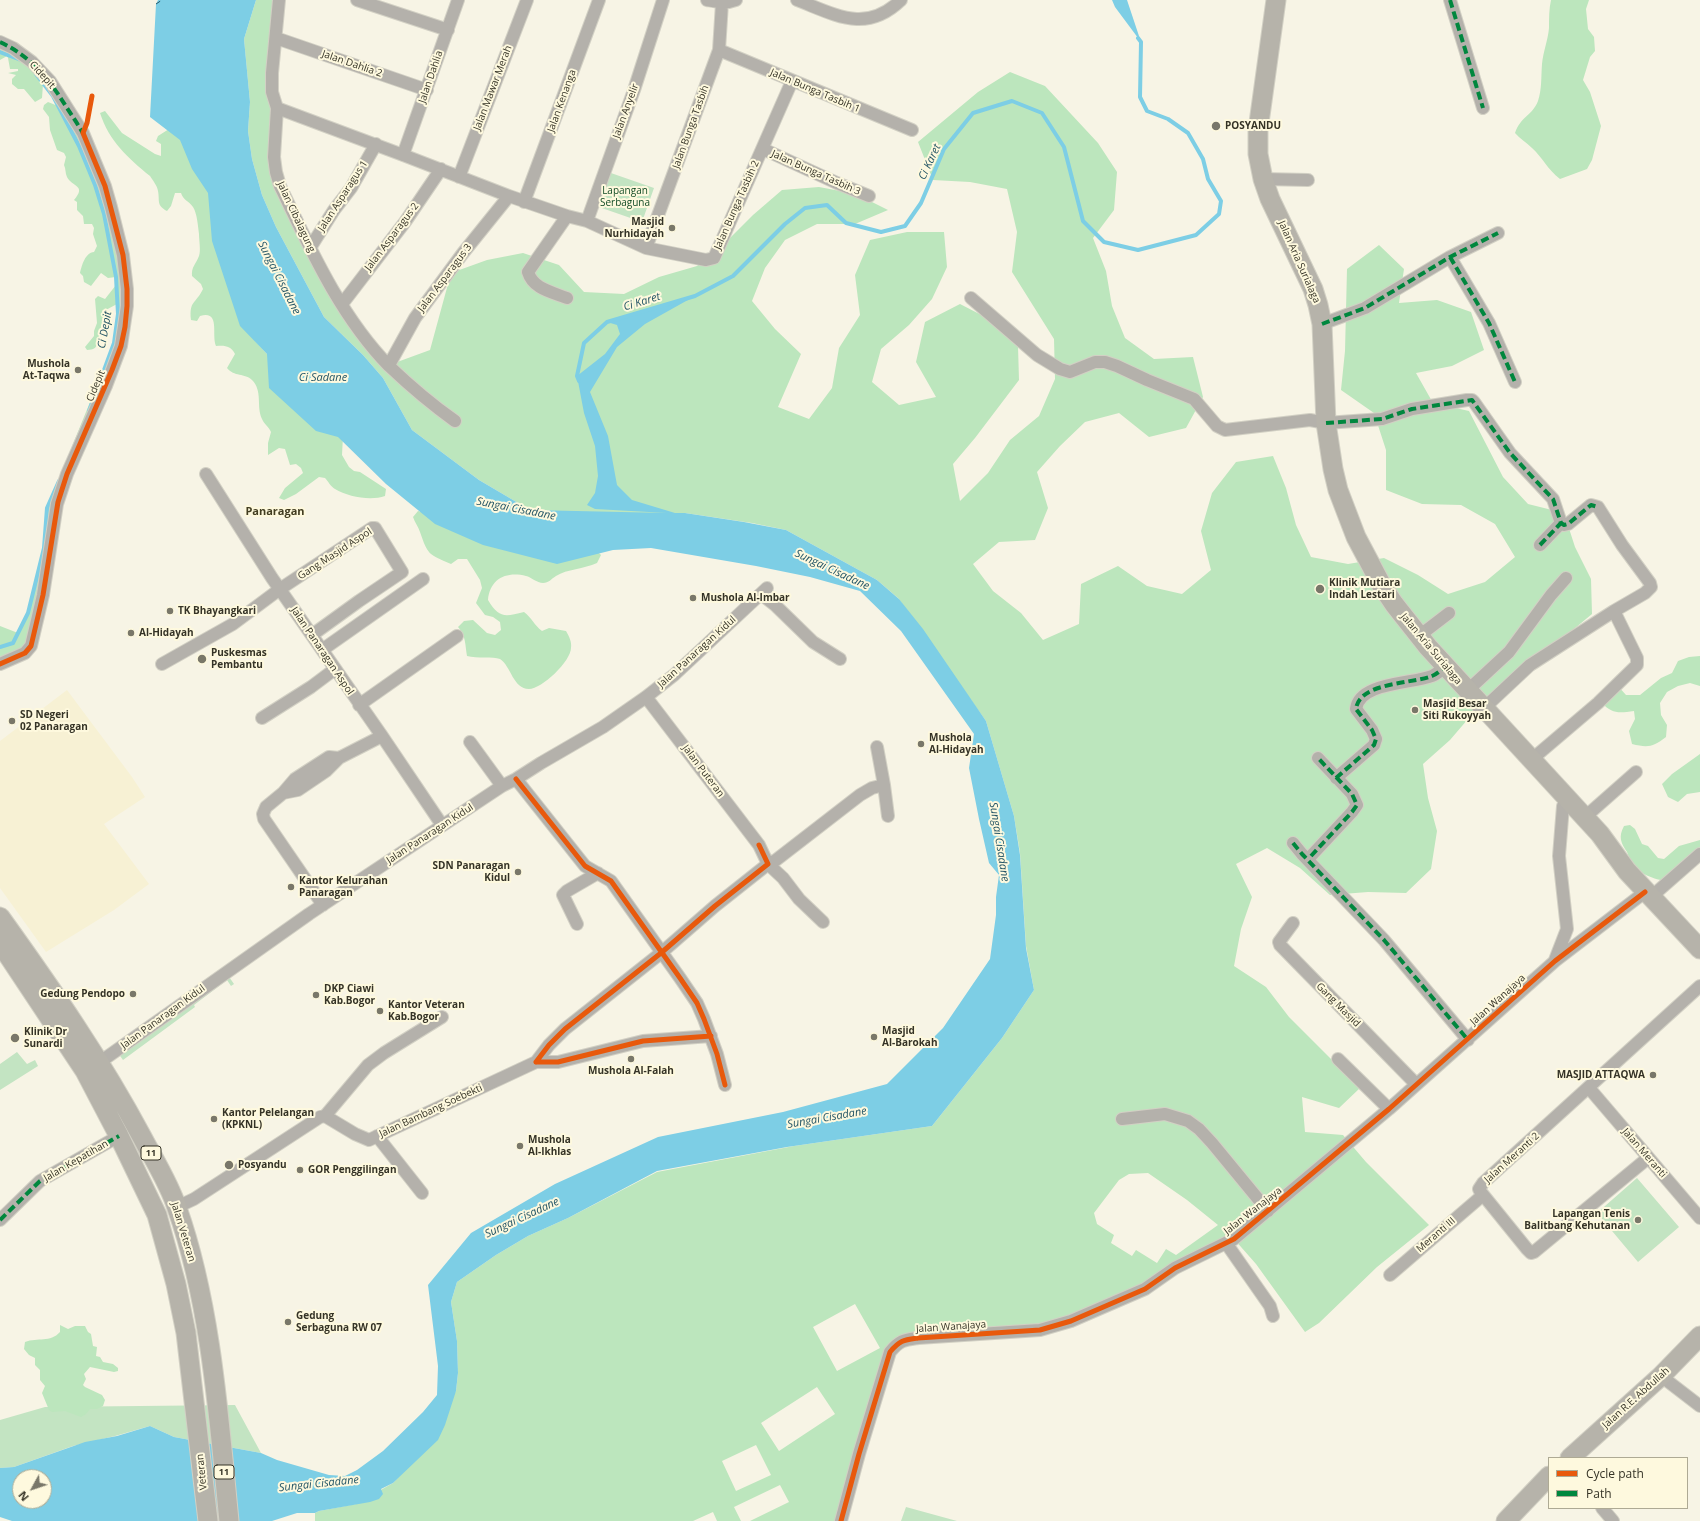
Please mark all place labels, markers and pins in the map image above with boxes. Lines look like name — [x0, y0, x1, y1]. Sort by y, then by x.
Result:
marker: POSYANDU — [1210, 120, 1222, 132]
place label: POSYANDU — [1225, 120, 1281, 132]
place label: Masjid Nurhidayah — [604, 216, 664, 240]
marker: Masjid Nurhidayah — [667, 223, 677, 233]
place label: Mushola At-Taqwa — [23, 358, 70, 382]
marker: Mushola At-Taqwa — [73, 365, 83, 375]
place label: Klinik Mutiara Indah Lestari — [1329, 577, 1400, 600]
marker: Klinik Mutiara Indah Lestari — [1314, 583, 1326, 595]
place label: Mushola Al-Imbar — [701, 592, 790, 604]
marker: Mushola Al-Imbar — [688, 593, 698, 603]
place label: TK Bhayangkari — [178, 605, 256, 617]
marker: TK Bhayangkari — [165, 606, 175, 616]
place label: Al-Hidayah — [139, 627, 194, 639]
marker: Al-Hidayah — [126, 628, 136, 638]
place label: Puskesmas Pembantu — [211, 647, 267, 670]
marker: Puskesmas Pembantu — [196, 653, 208, 665]
place label: Masjid Besar Siti Rukoyyah — [1423, 698, 1491, 722]
marker: Masjid Besar Siti Rukoyyah — [1410, 705, 1420, 715]
place label: SD Negeri 02 Panaragan — [20, 709, 88, 732]
marker: SD Negeri 02 Panaragan — [7, 716, 17, 726]
place label: Mushola Al-Hidayah — [929, 732, 984, 756]
marker: Mushola Al-Hidayah — [916, 739, 926, 749]
place label: SDN Panaragan Kidul — [433, 860, 510, 884]
marker: SDN Panaragan Kidul — [513, 867, 523, 877]
place label: Kantor Kelurahan Panaragan — [299, 875, 388, 898]
marker: Kantor Kelurahan Panaragan — [286, 882, 296, 892]
place label: DKP Ciawi Kab.Bogor — [324, 983, 375, 1006]
place label: Gedung Pendopo — [40, 988, 125, 1000]
marker: Gedung Pendopo — [128, 989, 138, 999]
marker: DKP Ciawi Kab.Bogor — [311, 990, 321, 1000]
place label: Kantor Veteran Kab.Bogor — [388, 999, 465, 1022]
marker: Kantor Veteran Kab.Bogor — [375, 1006, 385, 1016]
place label: Masjid Al-Barokah — [882, 1025, 937, 1048]
place label: Klinik Dr Sunardi — [24, 1026, 67, 1050]
marker: Klinik Dr Sunardi — [9, 1032, 21, 1044]
marker: Masjid Al-Barokah — [869, 1032, 879, 1042]
marker: Mushola Al-Falah — [626, 1054, 636, 1064]
place label: Mushola Al-Falah — [588, 1065, 674, 1077]
place label: MASJID ATTAQWA — [1557, 1069, 1645, 1081]
marker: MASJID ATTAQWA — [1648, 1070, 1658, 1080]
place label: Kantor Pelelangan (KPKNL) — [222, 1107, 314, 1130]
marker: Kantor Pelelangan (KPKNL) — [209, 1114, 219, 1124]
place label: Mushola Al-Ikhlas — [528, 1134, 571, 1158]
marker: Mushola Al-Ikhlas — [515, 1141, 525, 1151]
marker: Posyandu — [223, 1159, 235, 1171]
place label: Posyandu — [238, 1159, 287, 1171]
place label: GOR Penggilingan — [308, 1164, 396, 1176]
marker: GOR Penggilingan — [295, 1165, 305, 1175]
place label: Lapangan Tenis Balitbang Kehutanan — [1524, 1208, 1630, 1232]
marker: Lapangan Tenis Balitbang Kehutanan — [1633, 1215, 1643, 1225]
place label: Gedung Serbaguna RW 07 — [296, 1310, 382, 1334]
marker: Gedung Serbaguna RW 07 — [283, 1317, 293, 1327]

